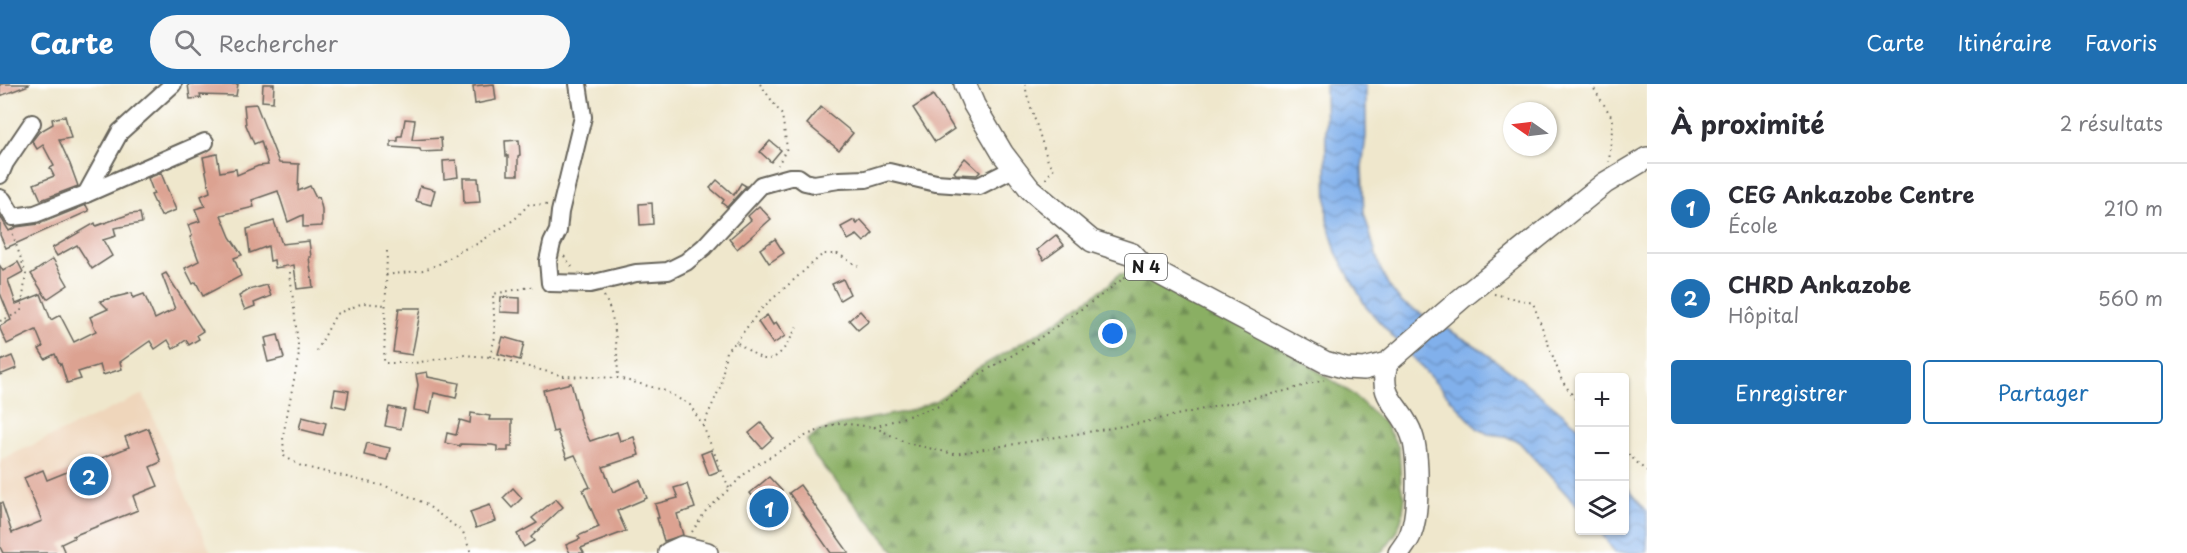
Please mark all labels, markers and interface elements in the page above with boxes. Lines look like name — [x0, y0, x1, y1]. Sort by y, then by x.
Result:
search box — [150, 15, 570, 69]
text: Carte — [30, 21, 114, 64]
icon: search — [171, 26, 204, 59]
text: Rechercher — [219, 26, 338, 59]
text: Carte — [1866, 26, 1925, 58]
text: Itinéraire — [1958, 26, 2052, 58]
text: Favoris — [2085, 26, 2157, 58]
north arrow — [1503, 102, 1557, 156]
text: À proximité — [1671, 104, 1825, 143]
text: 2 résultats — [2060, 108, 2163, 138]
text: CEG Ankazobe Centre — [1728, 177, 1975, 210]
text: 1 — [1686, 193, 1695, 223]
text: 210 m — [2104, 193, 2163, 223]
text: École — [1728, 210, 1778, 240]
road number: N 4 — [1125, 254, 1167, 280]
text: CHRD Ankazobe — [1728, 267, 1911, 300]
text: 2 — [1683, 283, 1698, 313]
text: 560 m — [2098, 283, 2163, 313]
text: Hôpital — [1728, 300, 1799, 330]
your location — [1098, 319, 1127, 348]
button: Enregistrer — [1671, 360, 1911, 424]
button: Partager — [1923, 360, 2163, 424]
map controls — [1575, 373, 1629, 535]
button: + — [1575, 373, 1629, 427]
button: − — [1575, 427, 1629, 481]
pin: 2 — [70, 454, 109, 498]
button: layers — [1575, 481, 1629, 535]
pin: 1 — [750, 486, 788, 530]

